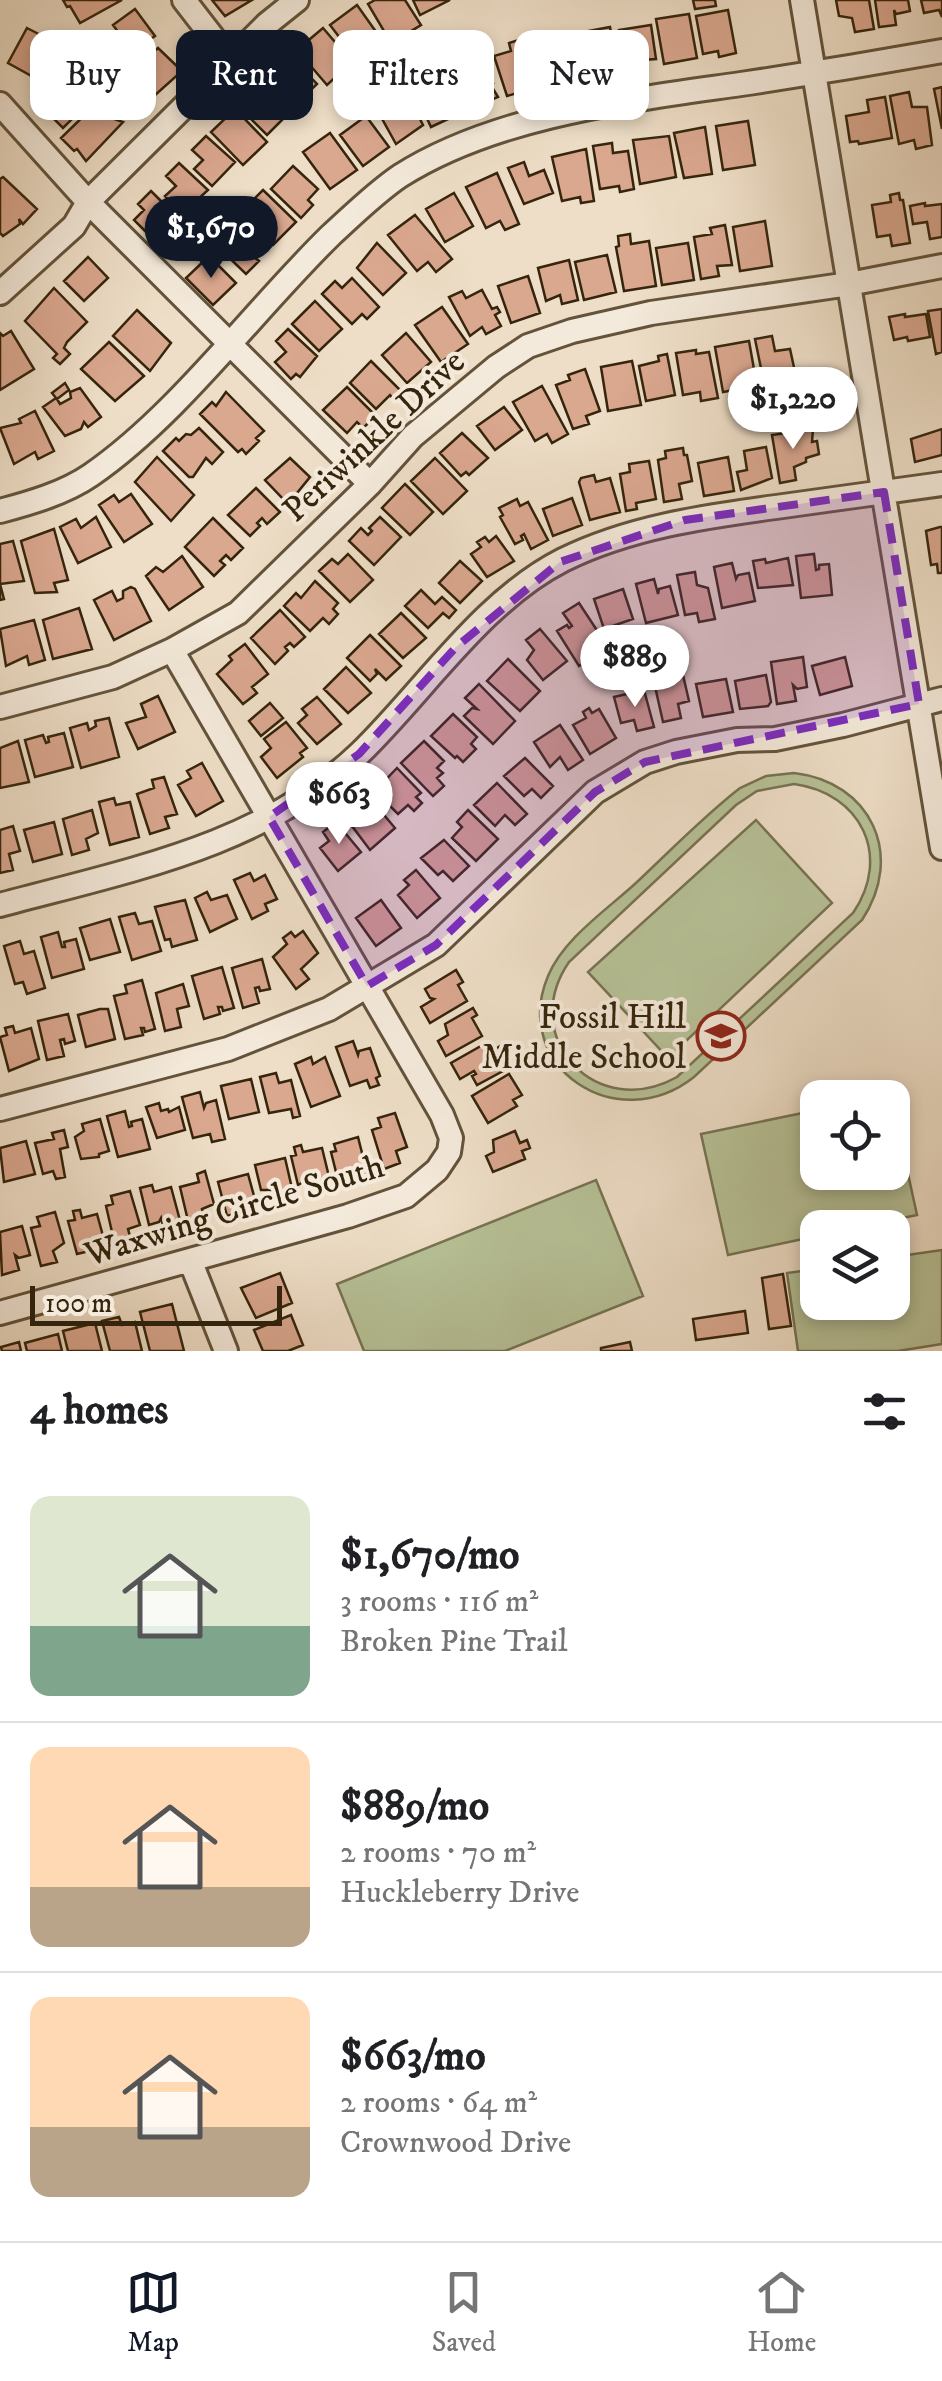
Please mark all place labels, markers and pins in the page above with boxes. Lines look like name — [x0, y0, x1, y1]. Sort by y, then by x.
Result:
pin: $1,670 — [130, 196, 292, 281]
pin: $1,220 — [712, 367, 874, 452]
pin: $889 — [576, 625, 694, 710]
pin: $663 — [280, 762, 398, 847]
place label: Fossil Hill Middle School — [482, 996, 686, 1080]
school or university icon: Fossil Hill Middle School — [695, 1010, 747, 1062]

